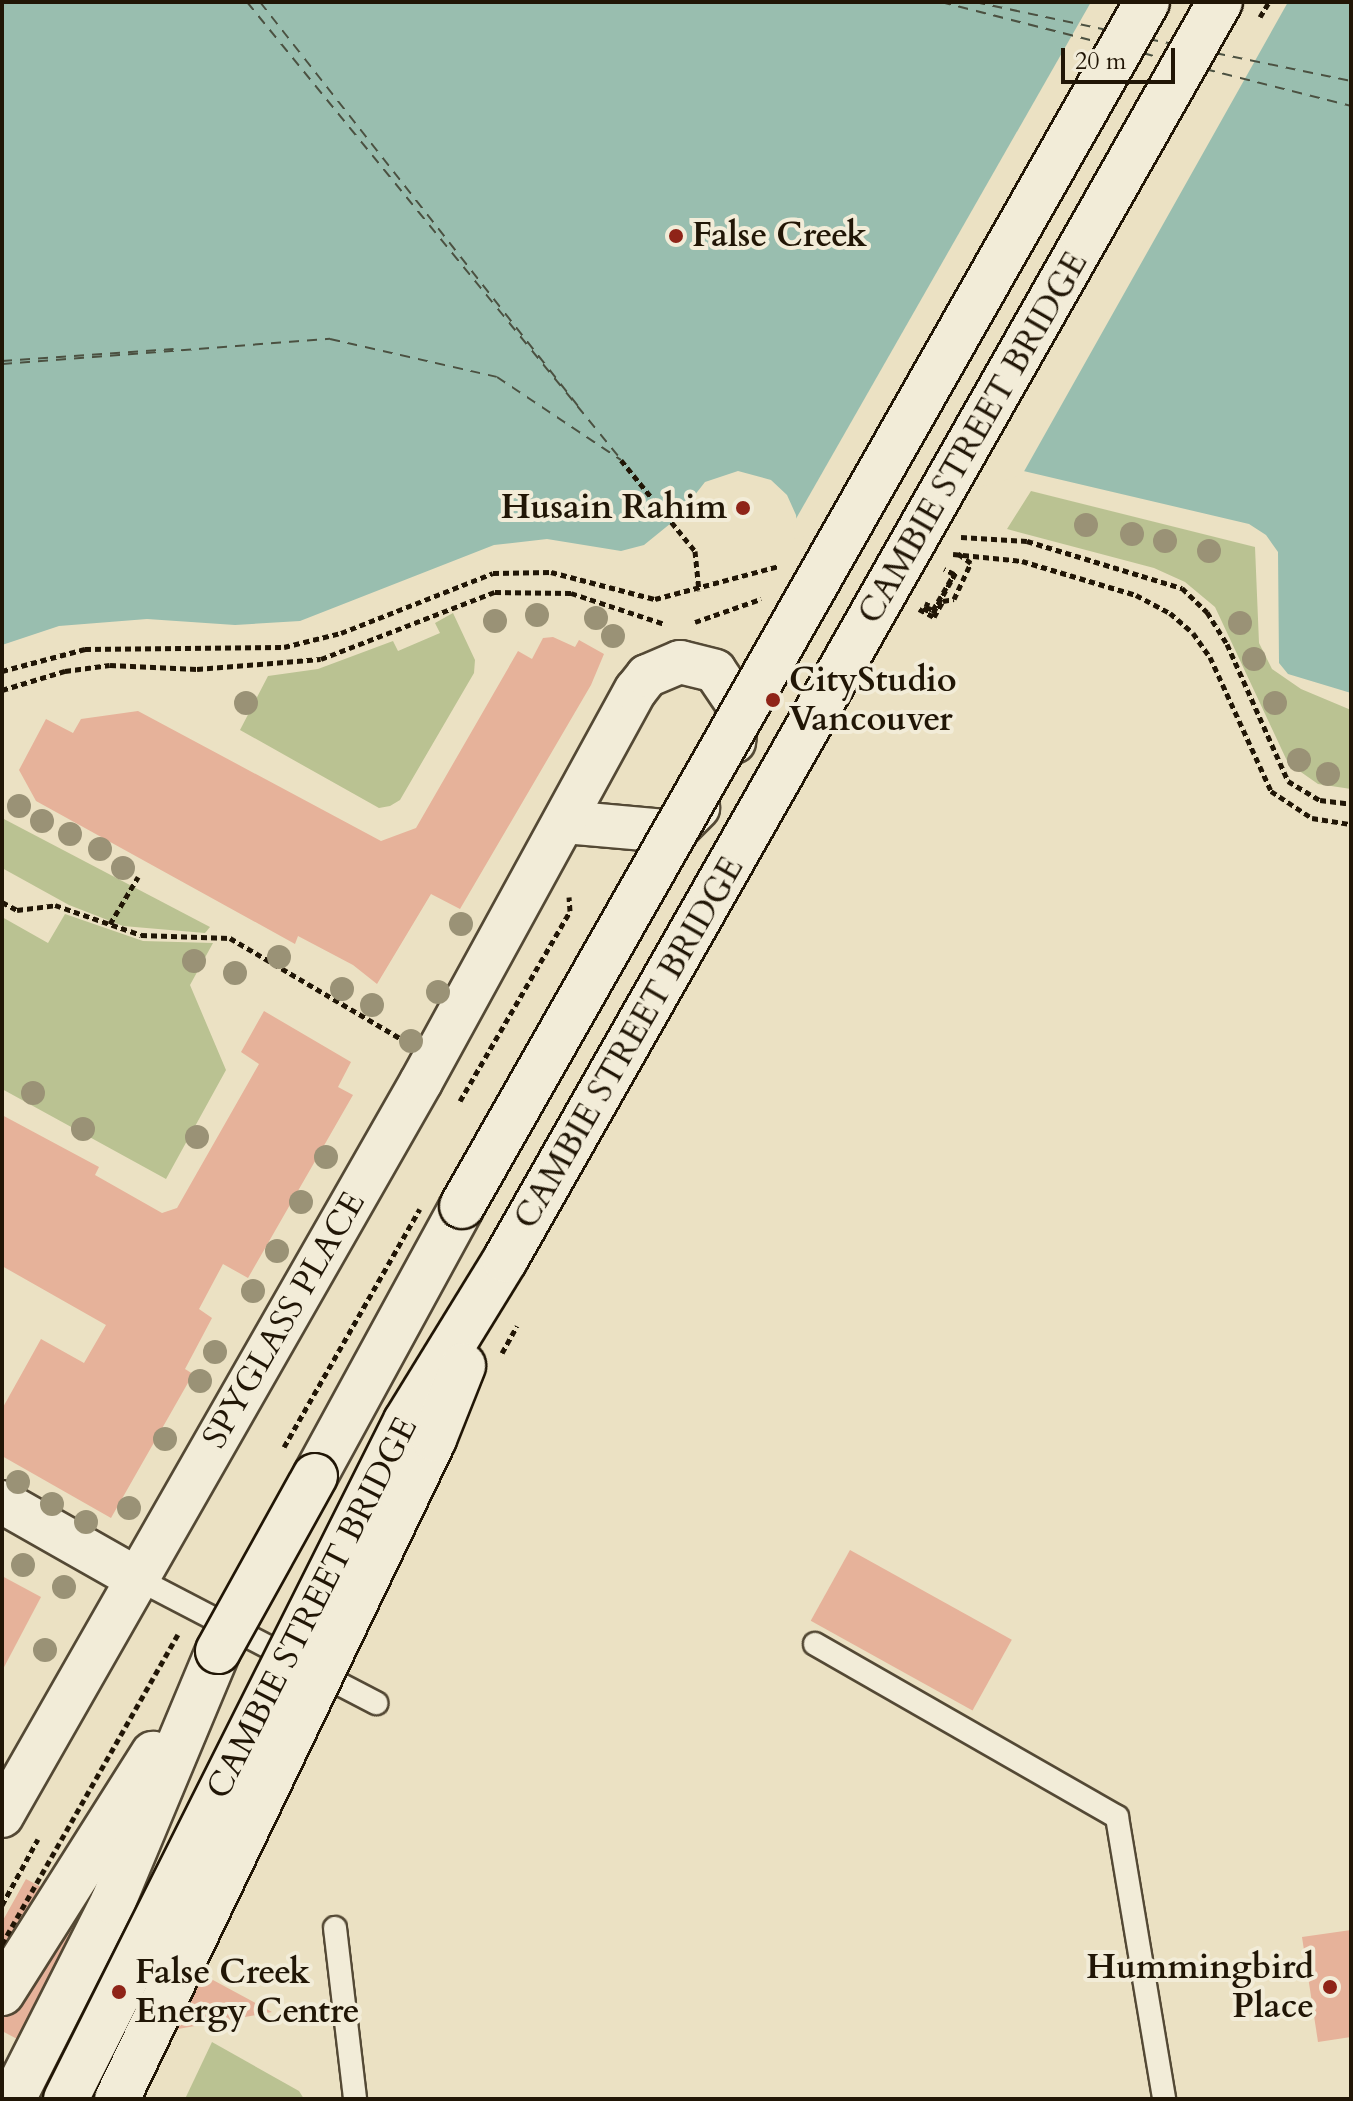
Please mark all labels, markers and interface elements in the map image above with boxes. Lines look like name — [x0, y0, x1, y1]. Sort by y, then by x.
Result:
scale bar — [1065, 32, 1179, 82]
text: 20 m — [1075, 45, 1126, 78]
place label: False Creek — [692, 216, 867, 256]
marker: False Creek — [667, 227, 685, 245]
street label: CAMBIE STREET BRIDGE — [850, 245, 1096, 631]
place label: Husain Rahim — [501, 488, 727, 528]
marker: Husain Rahim — [734, 499, 752, 517]
place label: CityStudio Vancouver — [789, 660, 957, 740]
marker: CityStudio Vancouver — [764, 691, 782, 709]
street label: CAMBIE STREET BRIDGE — [506, 850, 752, 1236]
street label: SPYGLASS PLACE — [194, 1185, 374, 1455]
street label: CAMBIE STREET BRIDGE — [198, 1411, 426, 1805]
place label: Hummingbird Place — [1086, 1947, 1314, 2026]
place label: False Creek Energy Centre — [135, 1952, 360, 2032]
marker: Hummingbird Place — [1321, 1978, 1339, 1996]
marker: False Creek Energy Centre — [110, 1983, 128, 2001]

